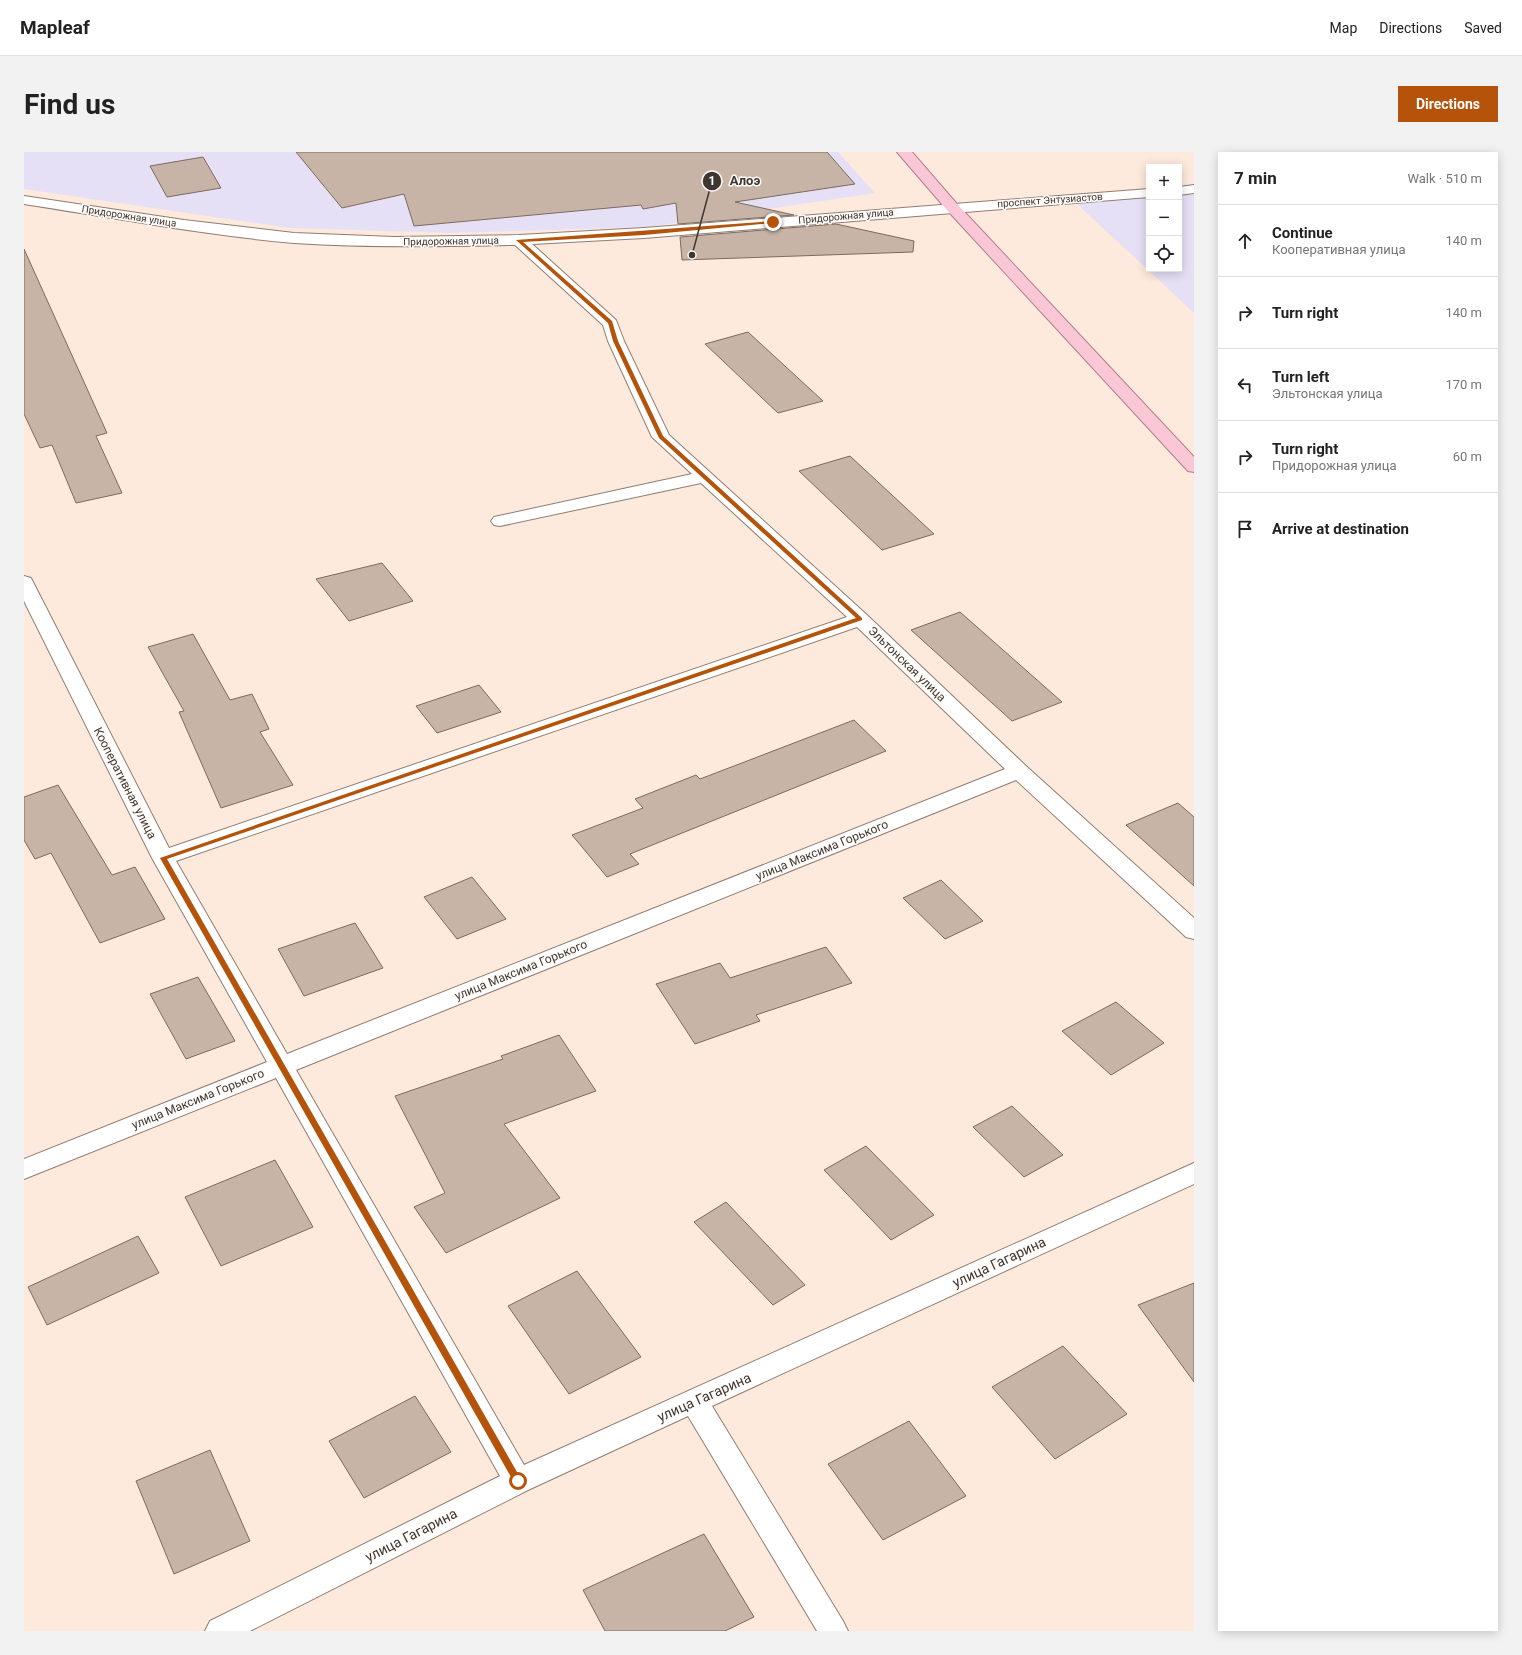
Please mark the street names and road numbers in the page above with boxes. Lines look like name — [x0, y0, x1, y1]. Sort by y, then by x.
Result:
street label: проспект Энтузиастов — [997, 191, 1103, 209]
street label: Придорожная улица — [81, 203, 177, 229]
street label: Придорожная улица — [798, 206, 894, 226]
street label: Придорожная улица — [403, 235, 499, 247]
street label: Эльтонская улица — [865, 624, 949, 704]
street label: Кооперативная улица — [91, 725, 159, 841]
street label: улица Максима Горького — [754, 817, 890, 883]
street label: улица Максима Горького — [453, 937, 589, 1003]
street label: улица Максима Горького — [130, 1066, 266, 1132]
street label: улица Гагарина — [950, 1233, 1048, 1291]
street label: улица Гагарина — [655, 1369, 753, 1425]
street label: улица Гагарина — [362, 1505, 460, 1565]

